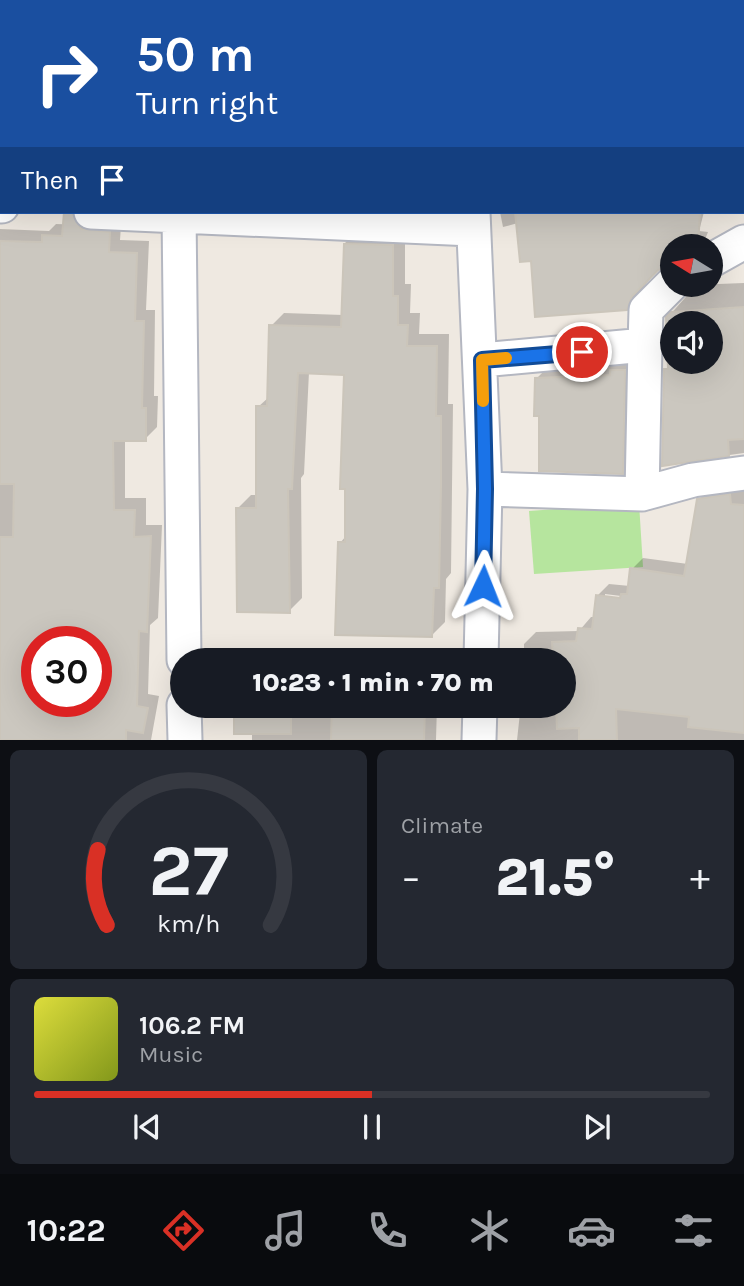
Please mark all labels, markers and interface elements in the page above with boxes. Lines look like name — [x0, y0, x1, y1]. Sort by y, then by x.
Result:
text: 50 m — [136, 26, 254, 83]
icon: right — [21, 28, 112, 119]
text: Turn right — [136, 85, 278, 122]
icon: arrive — [93, 161, 131, 199]
text: Then — [21, 165, 79, 196]
north arrow — [660, 234, 723, 298]
map controls — [660, 234, 723, 374]
button: sound — [660, 311, 723, 374]
pin — [552, 322, 612, 382]
icon: arrive — [563, 333, 601, 371]
position arrow — [446, 549, 520, 623]
speed limit sign: 30 — [21, 626, 112, 717]
text: 10:23 · 1 min · 70 m — [252, 667, 494, 698]
text: Climate — [401, 812, 483, 839]
text: 27 — [148, 829, 229, 914]
text: 21.5° — [495, 847, 616, 908]
text: − — [401, 855, 421, 900]
text: + — [690, 855, 710, 900]
text: km/h — [157, 909, 220, 938]
text: 106.2 FM — [139, 1010, 245, 1041]
text: Music — [139, 1041, 203, 1068]
icon: previous — [128, 1108, 166, 1146]
icon: pause — [353, 1108, 391, 1146]
icon: next — [578, 1108, 616, 1146]
icon: directions — [159, 1206, 208, 1255]
icon: music — [261, 1206, 310, 1255]
icon: phone — [363, 1206, 412, 1255]
icon: climate — [465, 1206, 514, 1255]
icon: car — [567, 1206, 616, 1255]
icon: filters — [669, 1206, 718, 1255]
text: 10:22 — [27, 1212, 106, 1249]

